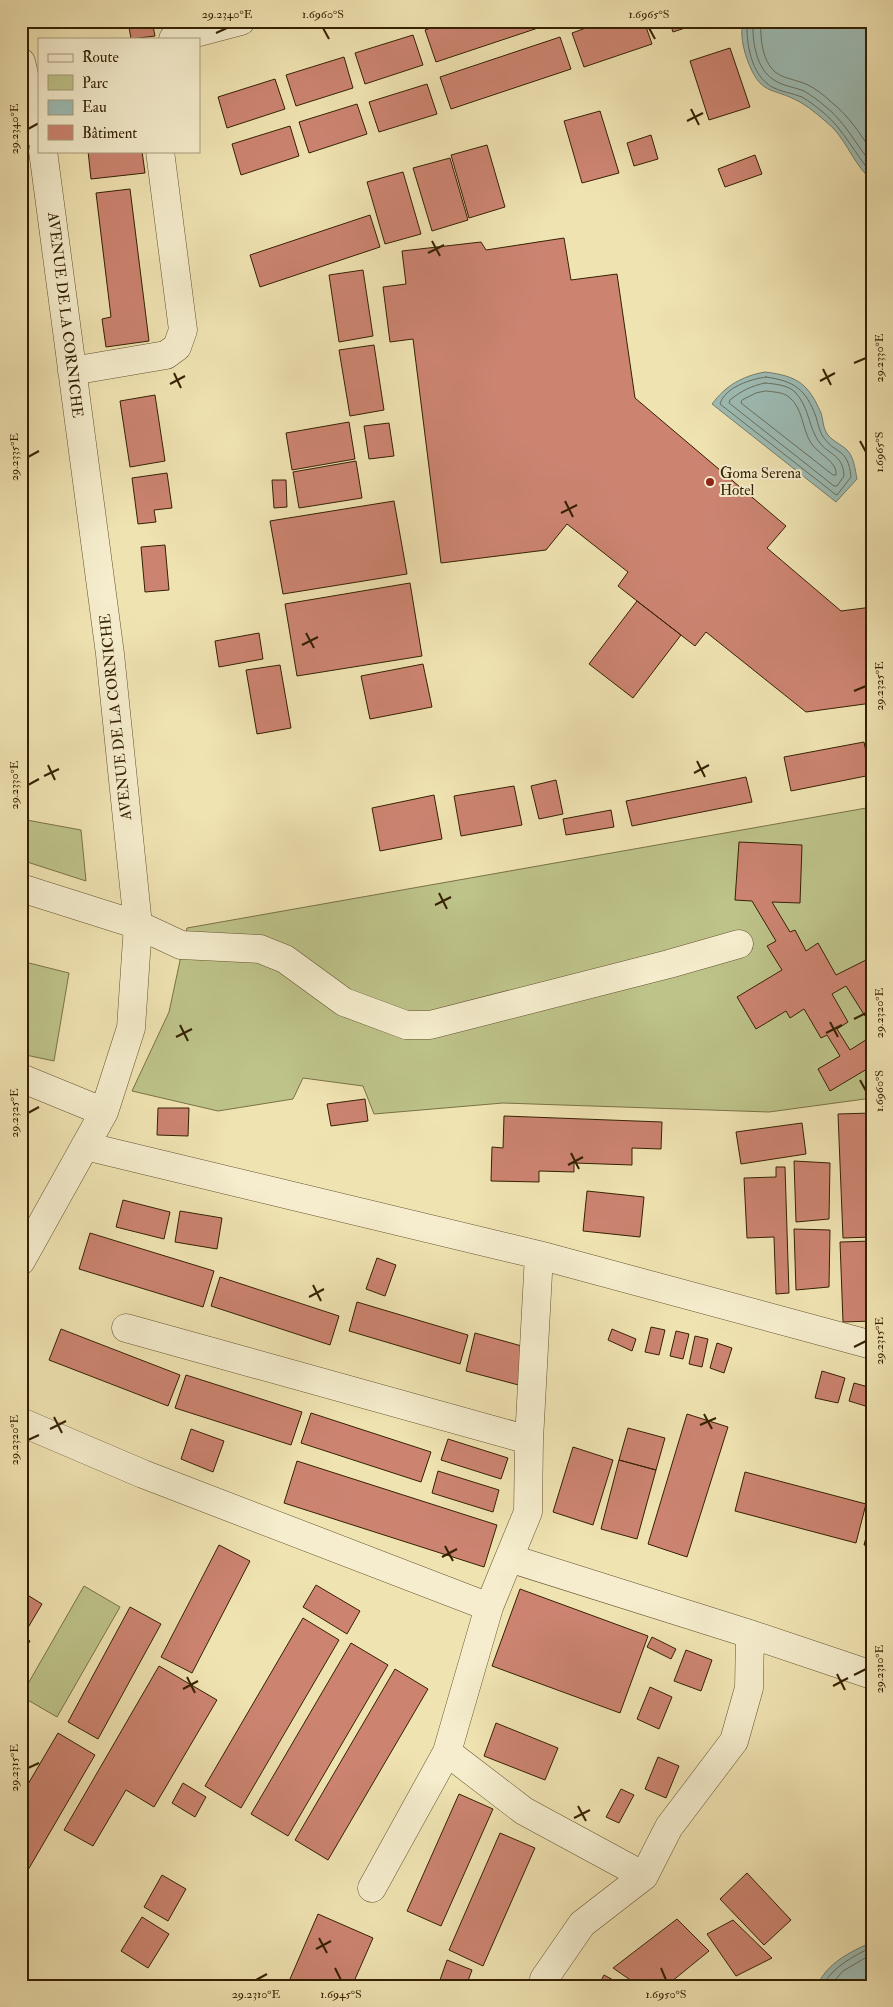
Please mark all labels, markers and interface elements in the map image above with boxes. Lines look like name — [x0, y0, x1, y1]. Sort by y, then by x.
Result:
text: 29.2340°E — [202, 7, 253, 22]
text: 1.6960°S — [302, 7, 344, 22]
text: 1.6965°S — [628, 7, 670, 22]
legend — [38, 38, 200, 152]
text: Route — [82, 48, 119, 67]
text: Parc — [82, 74, 108, 93]
text: Eau — [82, 98, 107, 117]
text: 29.2340°E — [7, 103, 22, 154]
text: Bâtiment — [82, 124, 137, 143]
street label: AVENUE DE LA CORNICHE — [43, 210, 87, 419]
text: 29.2330°E — [872, 333, 887, 382]
text: 1.6965°S — [872, 431, 887, 473]
text: 29.2335°E — [7, 433, 22, 481]
place label: Goma Serena Hotel — [720, 464, 802, 500]
marker: Goma Serena Hotel — [704, 476, 716, 488]
street label: AVENUE DE LA CORNICHE — [96, 613, 136, 822]
text: 29.2325°E — [872, 661, 887, 711]
text: 29.2330°E — [7, 760, 22, 809]
text: 29.2320°E — [872, 987, 887, 1038]
text: 1.6960°S — [872, 1070, 887, 1112]
text: 29.2325°E — [7, 1088, 22, 1138]
text: 29.2315°E — [872, 1317, 887, 1365]
text: 29.2320°E — [7, 1414, 22, 1465]
text: 29.2310°E — [872, 1644, 887, 1693]
text: 29.2315°E — [7, 1744, 22, 1792]
text: 29.2310°E — [232, 1987, 281, 2002]
text: 1.6945°S — [320, 1987, 362, 2002]
text: 1.6950°S — [645, 1987, 687, 2002]

